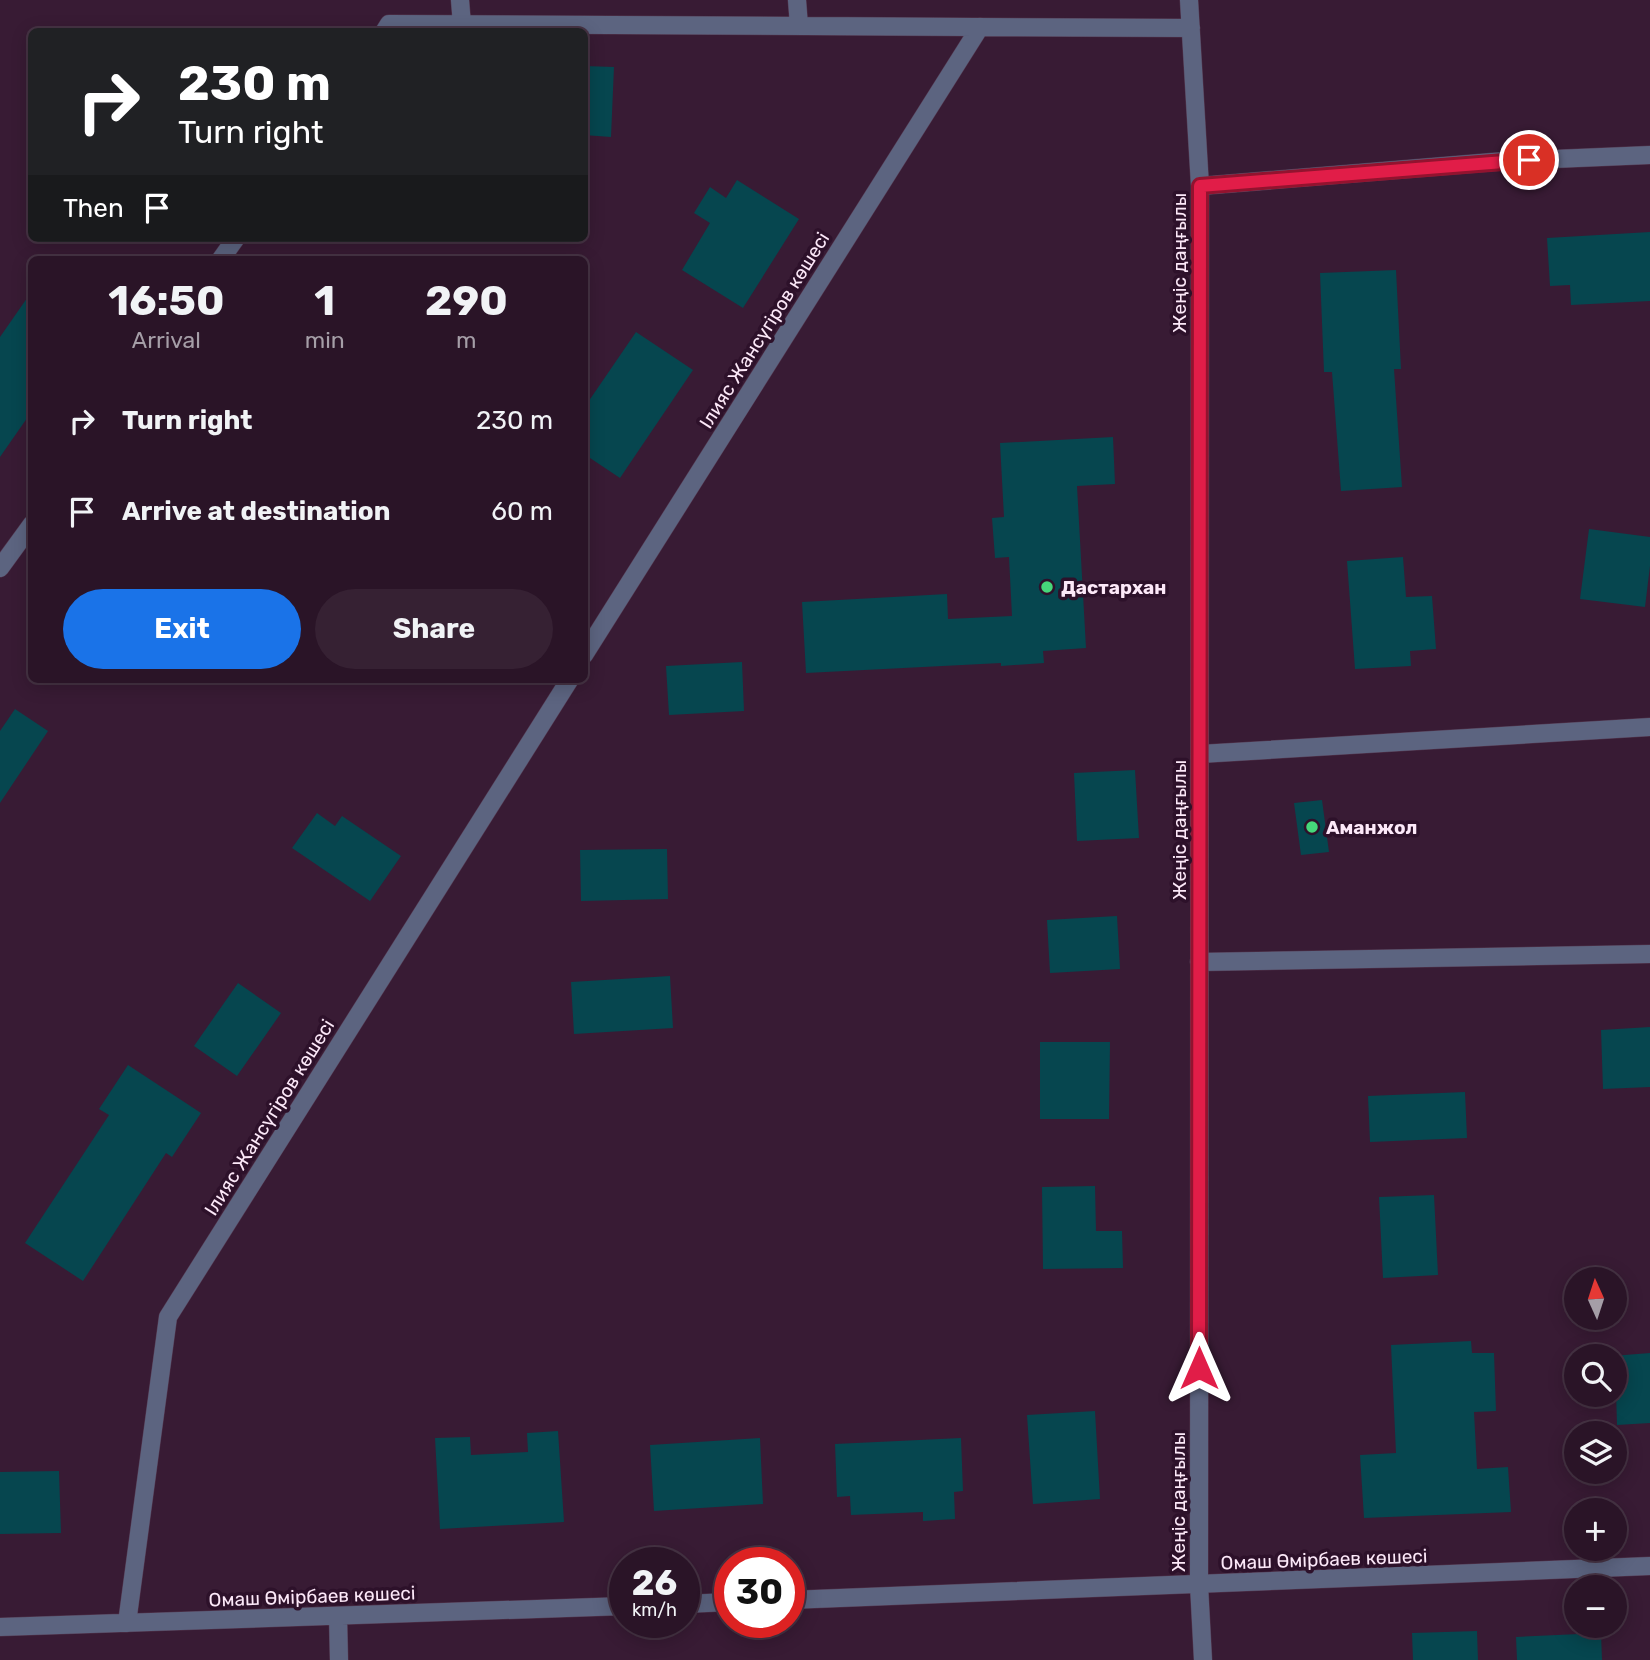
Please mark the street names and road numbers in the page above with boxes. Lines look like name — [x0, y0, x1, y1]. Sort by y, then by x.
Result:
street label: Жеңіс даңғылы — [1168, 193, 1191, 333]
street label: Ілияс Жансүгіров көшесі — [695, 228, 834, 433]
street label: Жеңіс даңғылы — [1168, 760, 1191, 900]
street label: Ілияс Жансүгіров көшесі — [200, 1015, 339, 1220]
street label: Жеңіс даңғылы — [1167, 1432, 1190, 1572]
street label: Омаш Өмірбаев көшесі — [1220, 1544, 1428, 1575]
street label: Омаш Өмірбаев көшесі — [208, 1581, 416, 1612]

